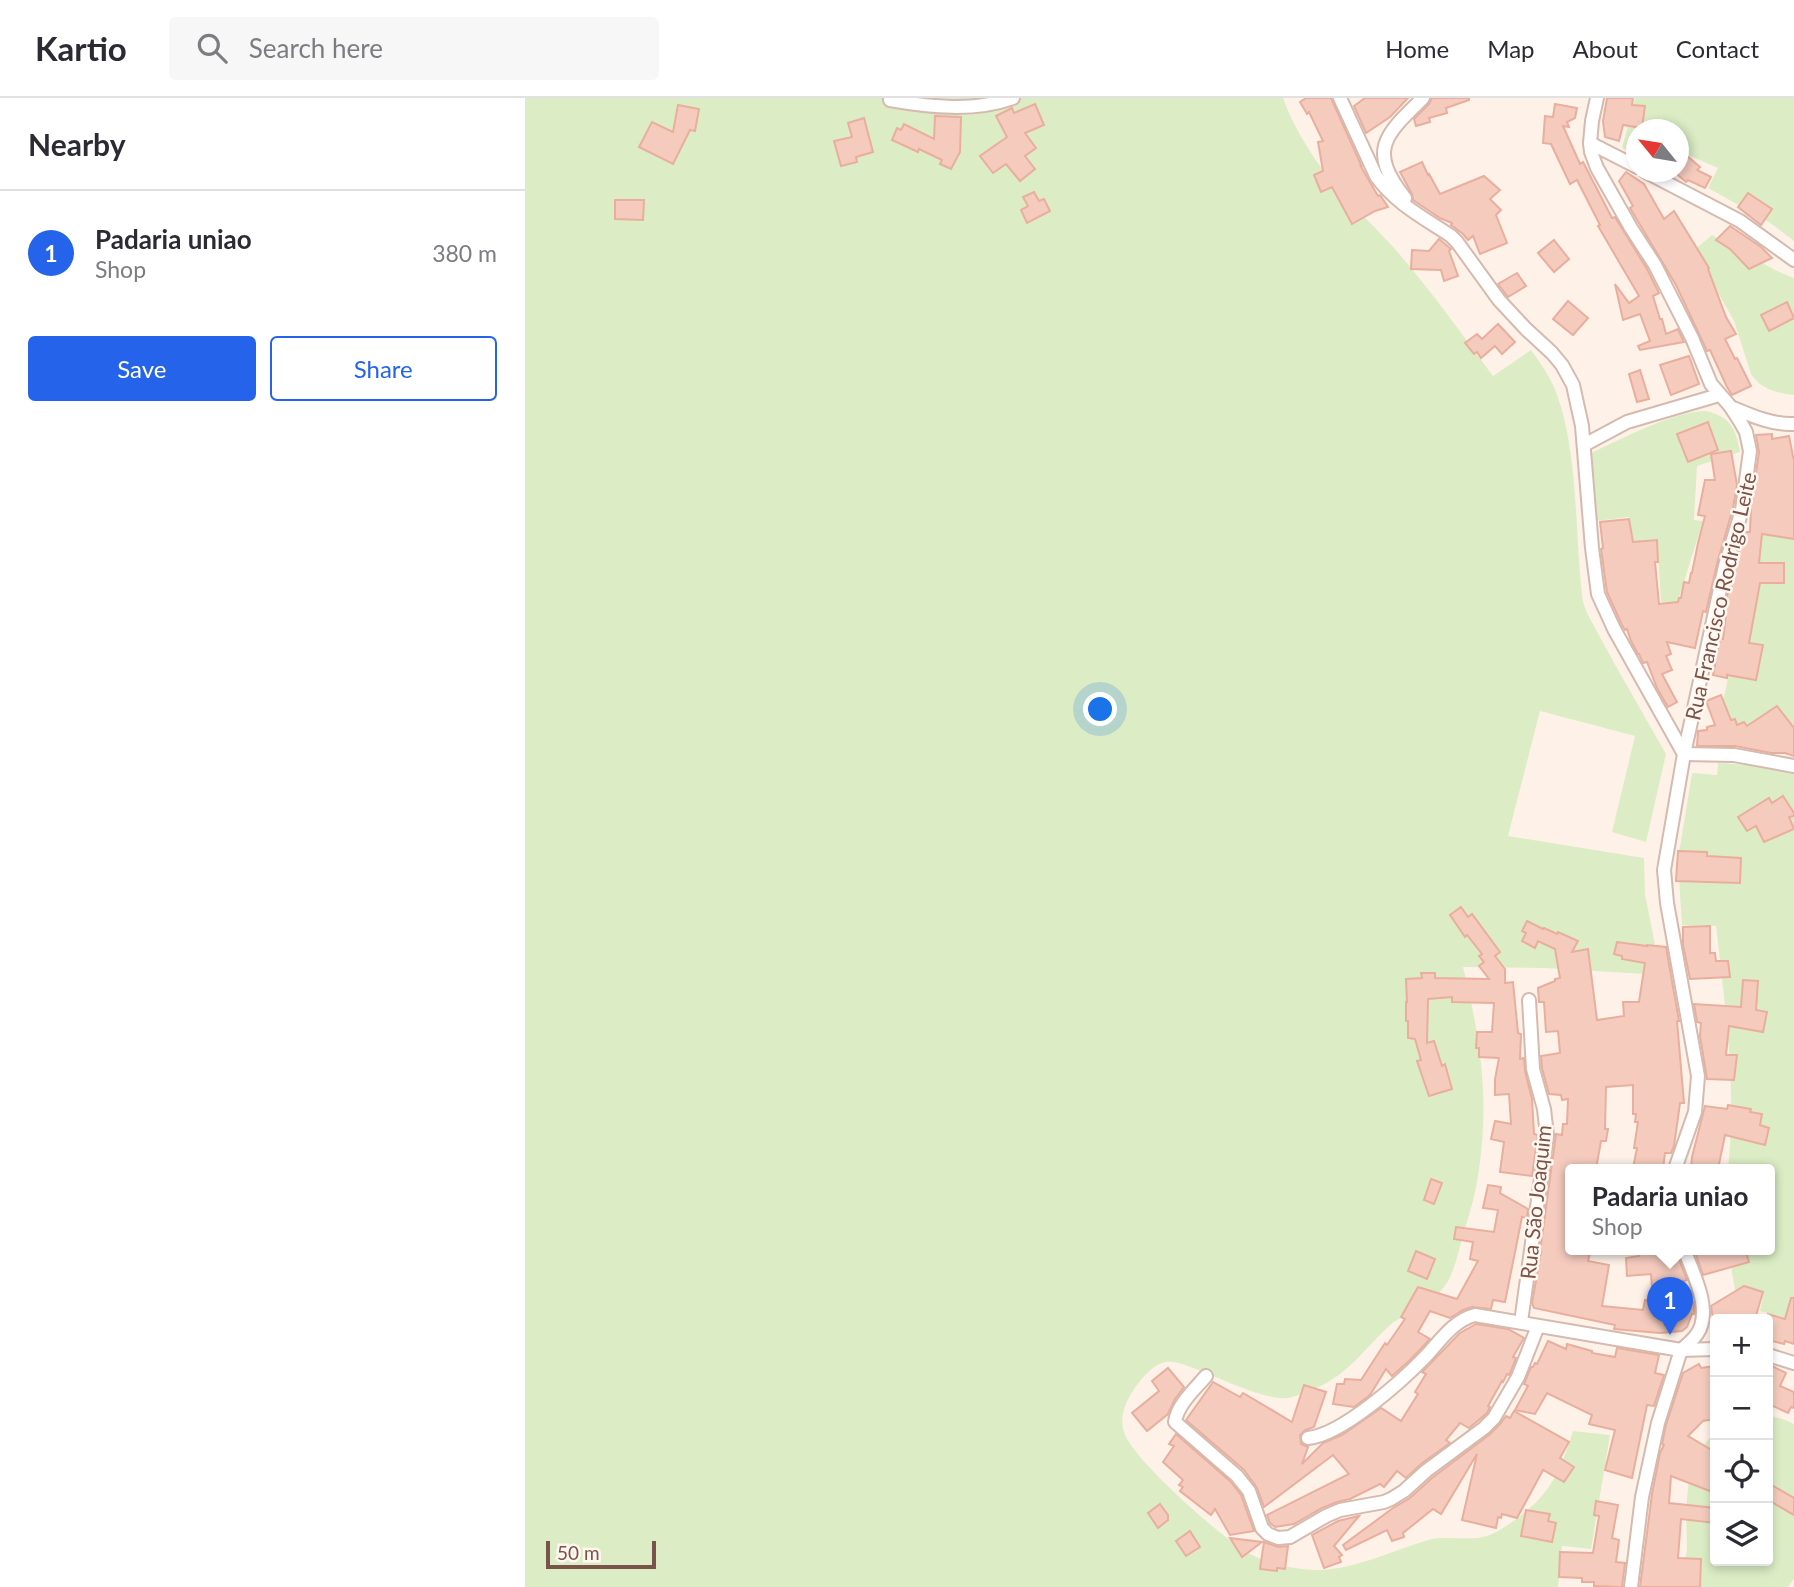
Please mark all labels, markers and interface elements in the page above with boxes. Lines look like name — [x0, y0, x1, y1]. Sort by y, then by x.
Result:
search box — [169, 17, 659, 80]
text: Kartio — [35, 28, 127, 68]
icon: search — [193, 29, 231, 67]
text: Search here — [249, 32, 383, 64]
text: Home — [1385, 34, 1449, 63]
text: Map — [1487, 34, 1535, 63]
text: About — [1573, 34, 1638, 63]
text: Contact — [1676, 34, 1759, 63]
north arrow — [1626, 119, 1689, 182]
text: Nearby — [28, 126, 126, 162]
text: Padaria uniao — [95, 223, 252, 255]
text: 1 — [44, 239, 58, 267]
text: 380 m — [432, 239, 497, 267]
text: Shop — [95, 255, 146, 283]
button: Save — [28, 336, 256, 401]
button: Share — [270, 336, 497, 401]
street label: Rua Francisco Rodrigo Leite — [1679, 470, 1761, 722]
your location — [1083, 692, 1117, 726]
street label: Rua São Joaquim — [1514, 1124, 1556, 1280]
popup — [1565, 1164, 1775, 1255]
text: Padaria uniao — [1592, 1180, 1748, 1212]
text: Shop — [1592, 1212, 1643, 1240]
pin: 1 — [1647, 1277, 1693, 1335]
map controls — [1710, 1314, 1773, 1566]
button: + — [1710, 1314, 1773, 1377]
button: − — [1710, 1377, 1773, 1440]
button: locate — [1710, 1440, 1773, 1503]
button: layers — [1710, 1503, 1773, 1566]
scale bar — [546, 1538, 656, 1570]
text: 50 m — [557, 1541, 600, 1564]

